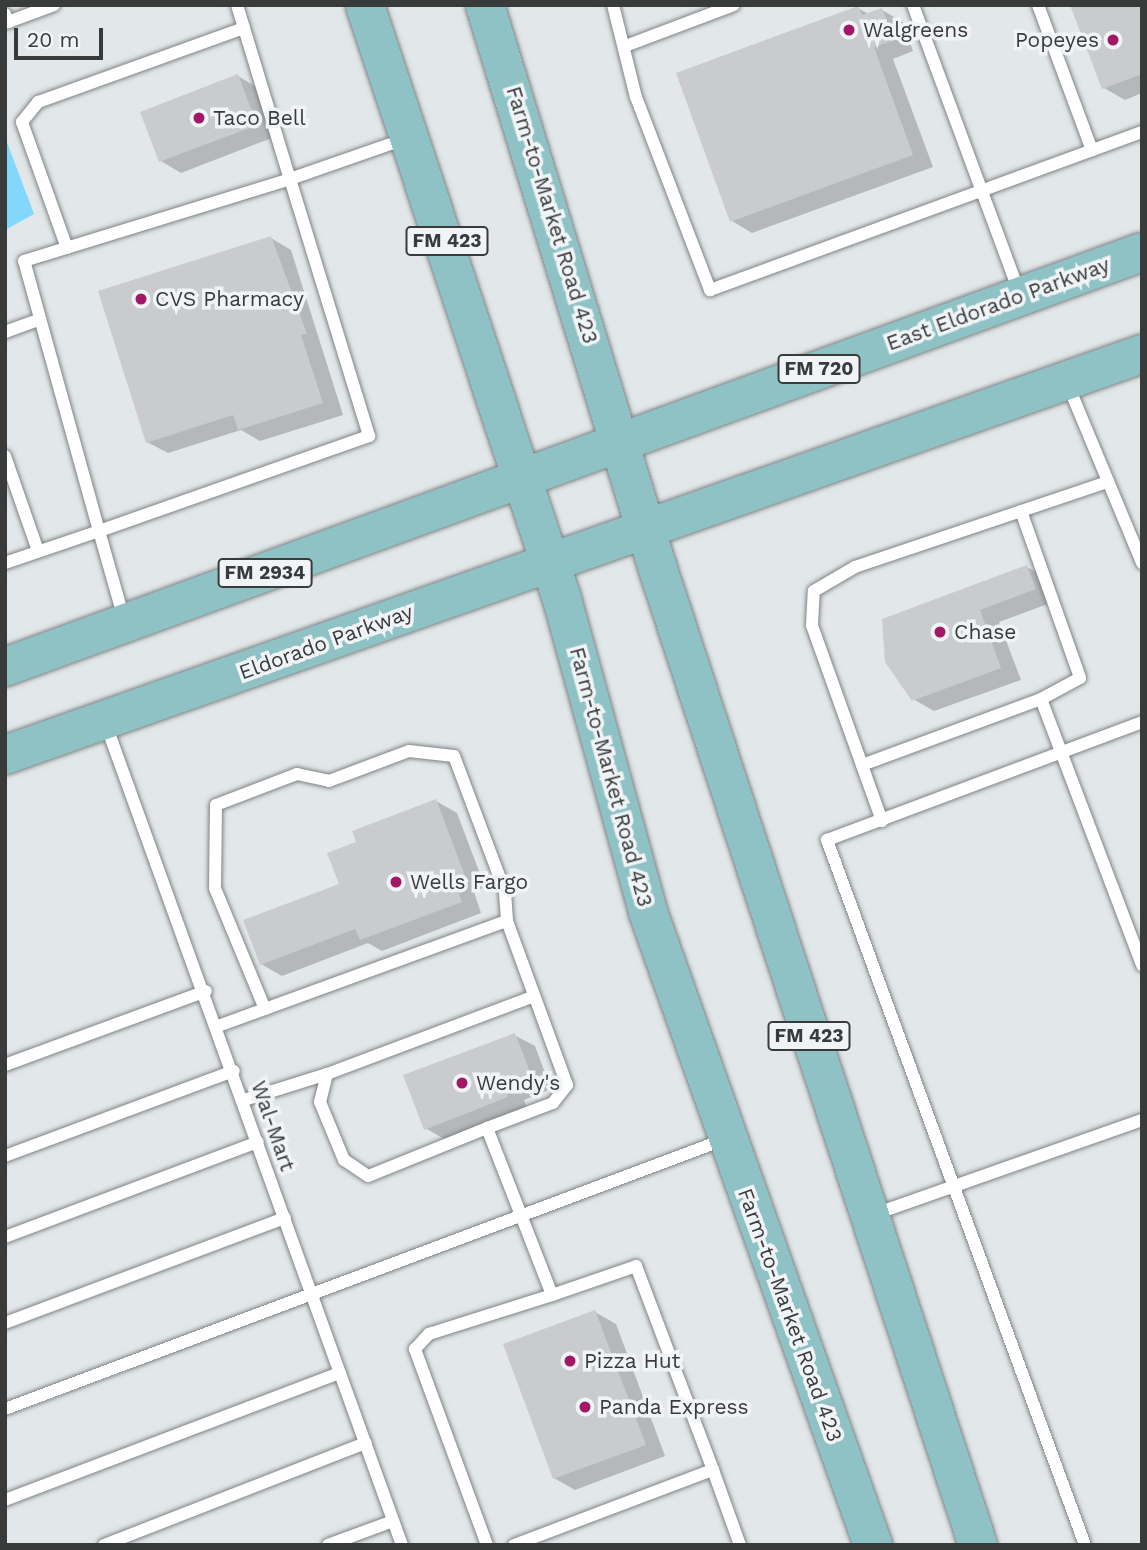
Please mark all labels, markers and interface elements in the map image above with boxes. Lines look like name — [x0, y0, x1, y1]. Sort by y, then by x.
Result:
scale bar — [18, 14, 107, 58]
place label: Walgreens — [863, 17, 968, 43]
marker: Walgreens — [841, 22, 857, 38]
text: 20 m — [27, 27, 79, 52]
place label: Popeyes — [1015, 27, 1099, 53]
marker: Popeyes — [1105, 32, 1121, 48]
street label: Farm-to-Market Road 423 — [501, 83, 603, 347]
place label: Taco Bell — [213, 105, 306, 131]
marker: Taco Bell — [191, 110, 207, 126]
road number: FM 423 — [405, 226, 489, 256]
street label: East Eldorado Parkway — [883, 252, 1113, 356]
place label: CVS Pharmacy — [155, 286, 304, 312]
marker: CVS Pharmacy — [133, 291, 149, 307]
road number: FM 720 — [777, 354, 861, 384]
road number: FM 2934 — [216, 558, 314, 588]
street label: Eldorado Parkway — [236, 599, 416, 685]
place label: Chase — [954, 619, 1016, 645]
marker: Chase — [932, 624, 948, 640]
street label: Farm-to-Market Road 423 — [564, 644, 658, 910]
place label: Wells Fargo — [410, 869, 528, 895]
marker: Wells Fargo — [388, 874, 404, 890]
road number: FM 423 — [767, 1020, 851, 1052]
place label: Wendy's — [476, 1070, 560, 1096]
marker: Wendy's — [454, 1075, 470, 1091]
street label: Wal-Mart — [246, 1078, 300, 1174]
street label: Farm-to-Market Road 423 — [732, 1185, 848, 1445]
place label: Pizza Hut — [584, 1348, 681, 1374]
marker: Pizza Hut — [562, 1353, 578, 1369]
place label: Panda Express — [599, 1394, 749, 1420]
marker: Panda Express — [577, 1399, 593, 1415]

